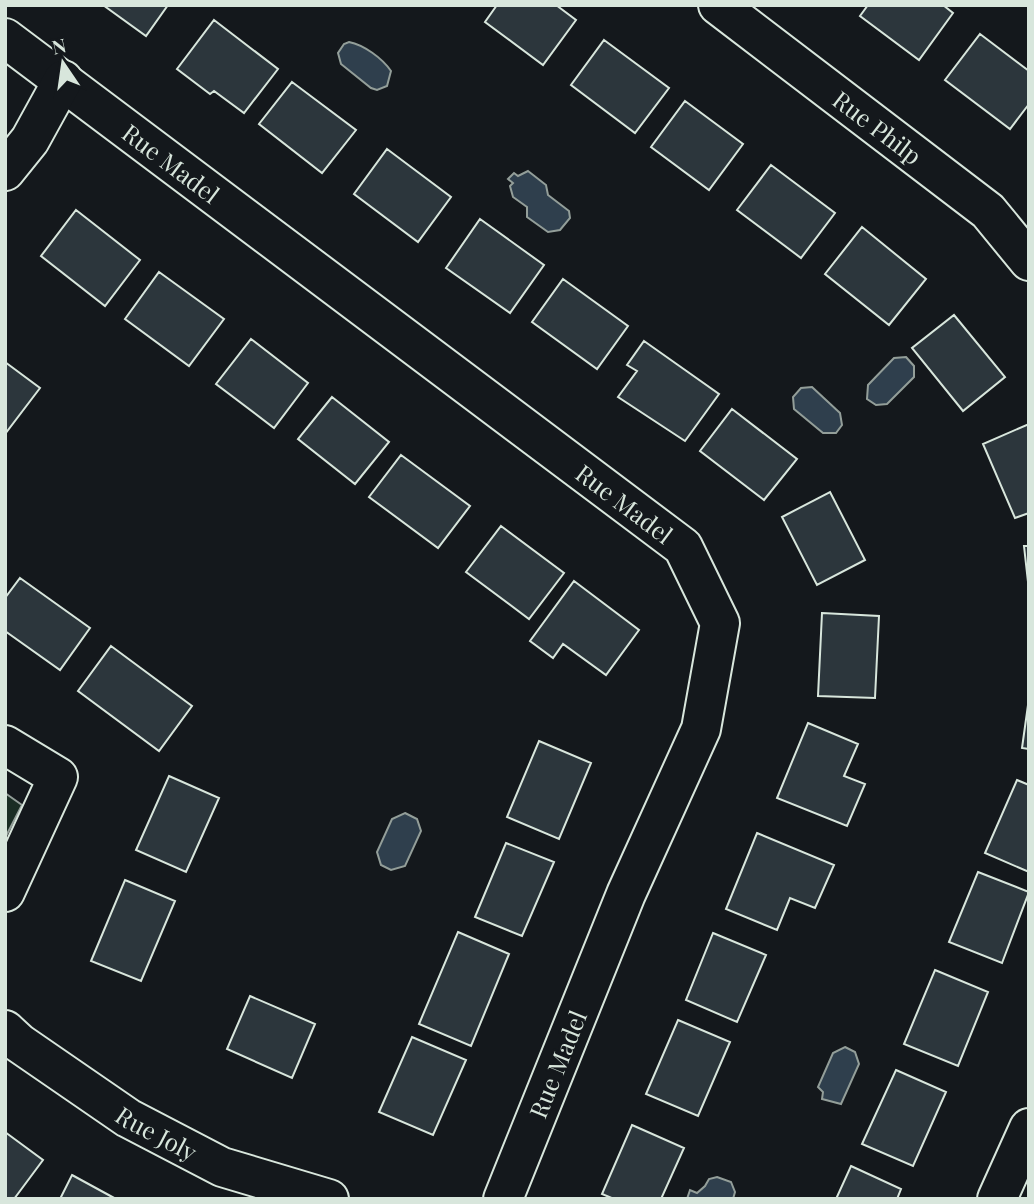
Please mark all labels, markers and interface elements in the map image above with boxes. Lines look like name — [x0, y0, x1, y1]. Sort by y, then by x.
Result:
north arrow — [28, 28, 98, 98]
text: N — [49, 31, 69, 60]
street label: Rue Philp — [827, 83, 929, 171]
street label: Rue Madel — [116, 116, 226, 210]
street label: Rue Madel — [570, 456, 680, 550]
street label: Rue Madel — [521, 1005, 593, 1123]
street label: Rue Joly — [110, 1099, 203, 1167]

